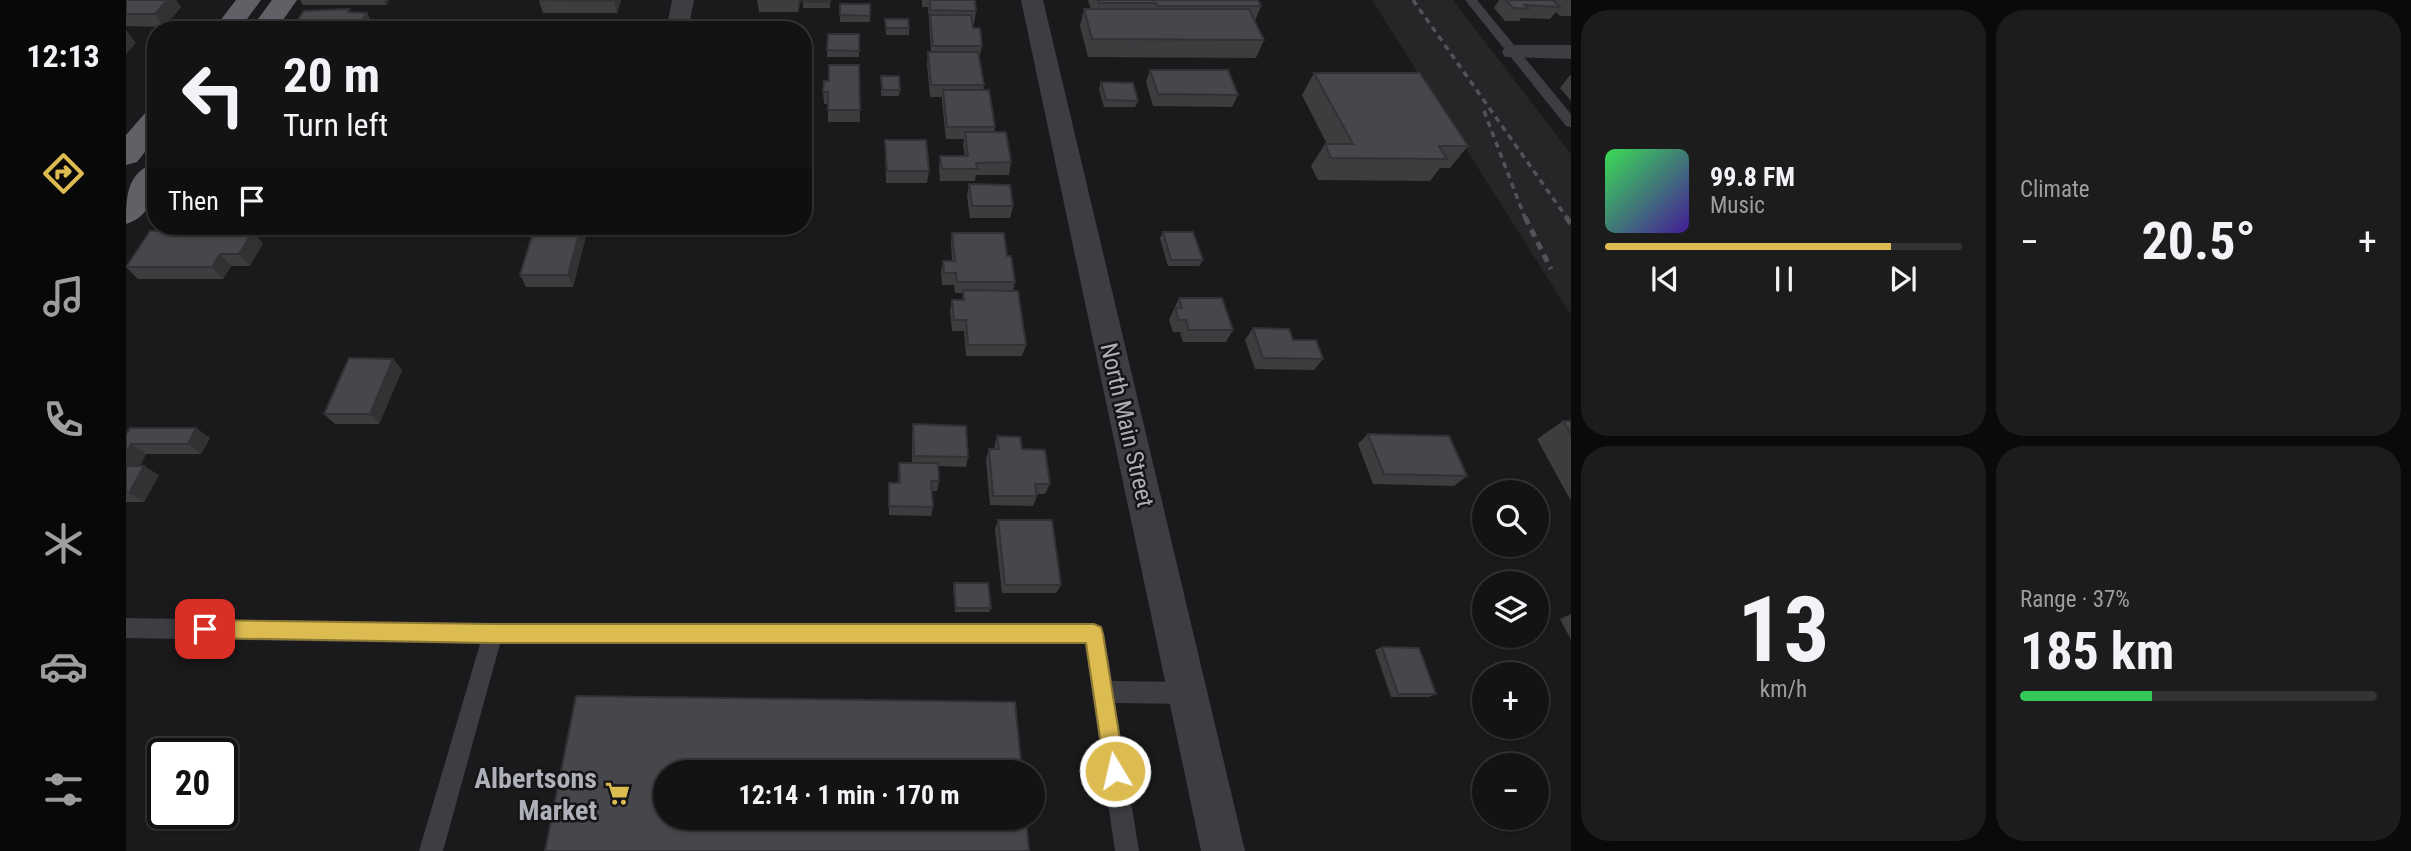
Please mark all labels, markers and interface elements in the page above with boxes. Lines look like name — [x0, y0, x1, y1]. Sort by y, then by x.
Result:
text: 12:13 — [26, 37, 100, 75]
text: 20 m — [283, 47, 380, 104]
icon: left — [168, 49, 259, 140]
text: Turn left — [283, 106, 388, 144]
icon: directions — [39, 149, 88, 198]
text: 99.8 FM — [1710, 162, 1795, 192]
text: Climate — [2020, 176, 2090, 203]
icon: arrive — [233, 182, 271, 220]
text: Then — [168, 186, 219, 216]
text: Music — [1710, 192, 1765, 219]
text: 20.5° — [2141, 211, 2256, 272]
text: − — [2020, 220, 2039, 264]
text: + — [2358, 220, 2377, 264]
icon: previous — [1646, 260, 1684, 298]
icon: pause — [1765, 260, 1803, 298]
icon: next — [1884, 260, 1922, 298]
icon: music — [39, 272, 88, 321]
street label: North Main Street — [1095, 340, 1159, 510]
icon: phone — [39, 395, 88, 444]
map controls — [1472, 480, 1549, 830]
button: search — [1472, 480, 1549, 557]
icon: climate — [39, 519, 88, 568]
button: layers — [1472, 571, 1549, 648]
text: 13 — [1738, 577, 1829, 683]
text: Range · 37% — [2020, 586, 2130, 613]
pin — [175, 599, 235, 659]
icon: arrive — [186, 610, 224, 648]
text: 185 km — [2020, 621, 2174, 682]
icon: car — [39, 642, 88, 691]
button: + — [1472, 662, 1549, 739]
text: km/h — [1760, 676, 1807, 703]
position arrow — [1078, 734, 1152, 808]
speed limit sign: 20 — [147, 738, 238, 829]
button: − — [1472, 753, 1549, 830]
place label: Albertsons Market — [474, 762, 597, 827]
icon: filters — [39, 765, 88, 814]
supermarket icon: Albertsons Market — [603, 780, 631, 808]
text: 12:14 · 1 min · 170 m — [739, 780, 959, 810]

